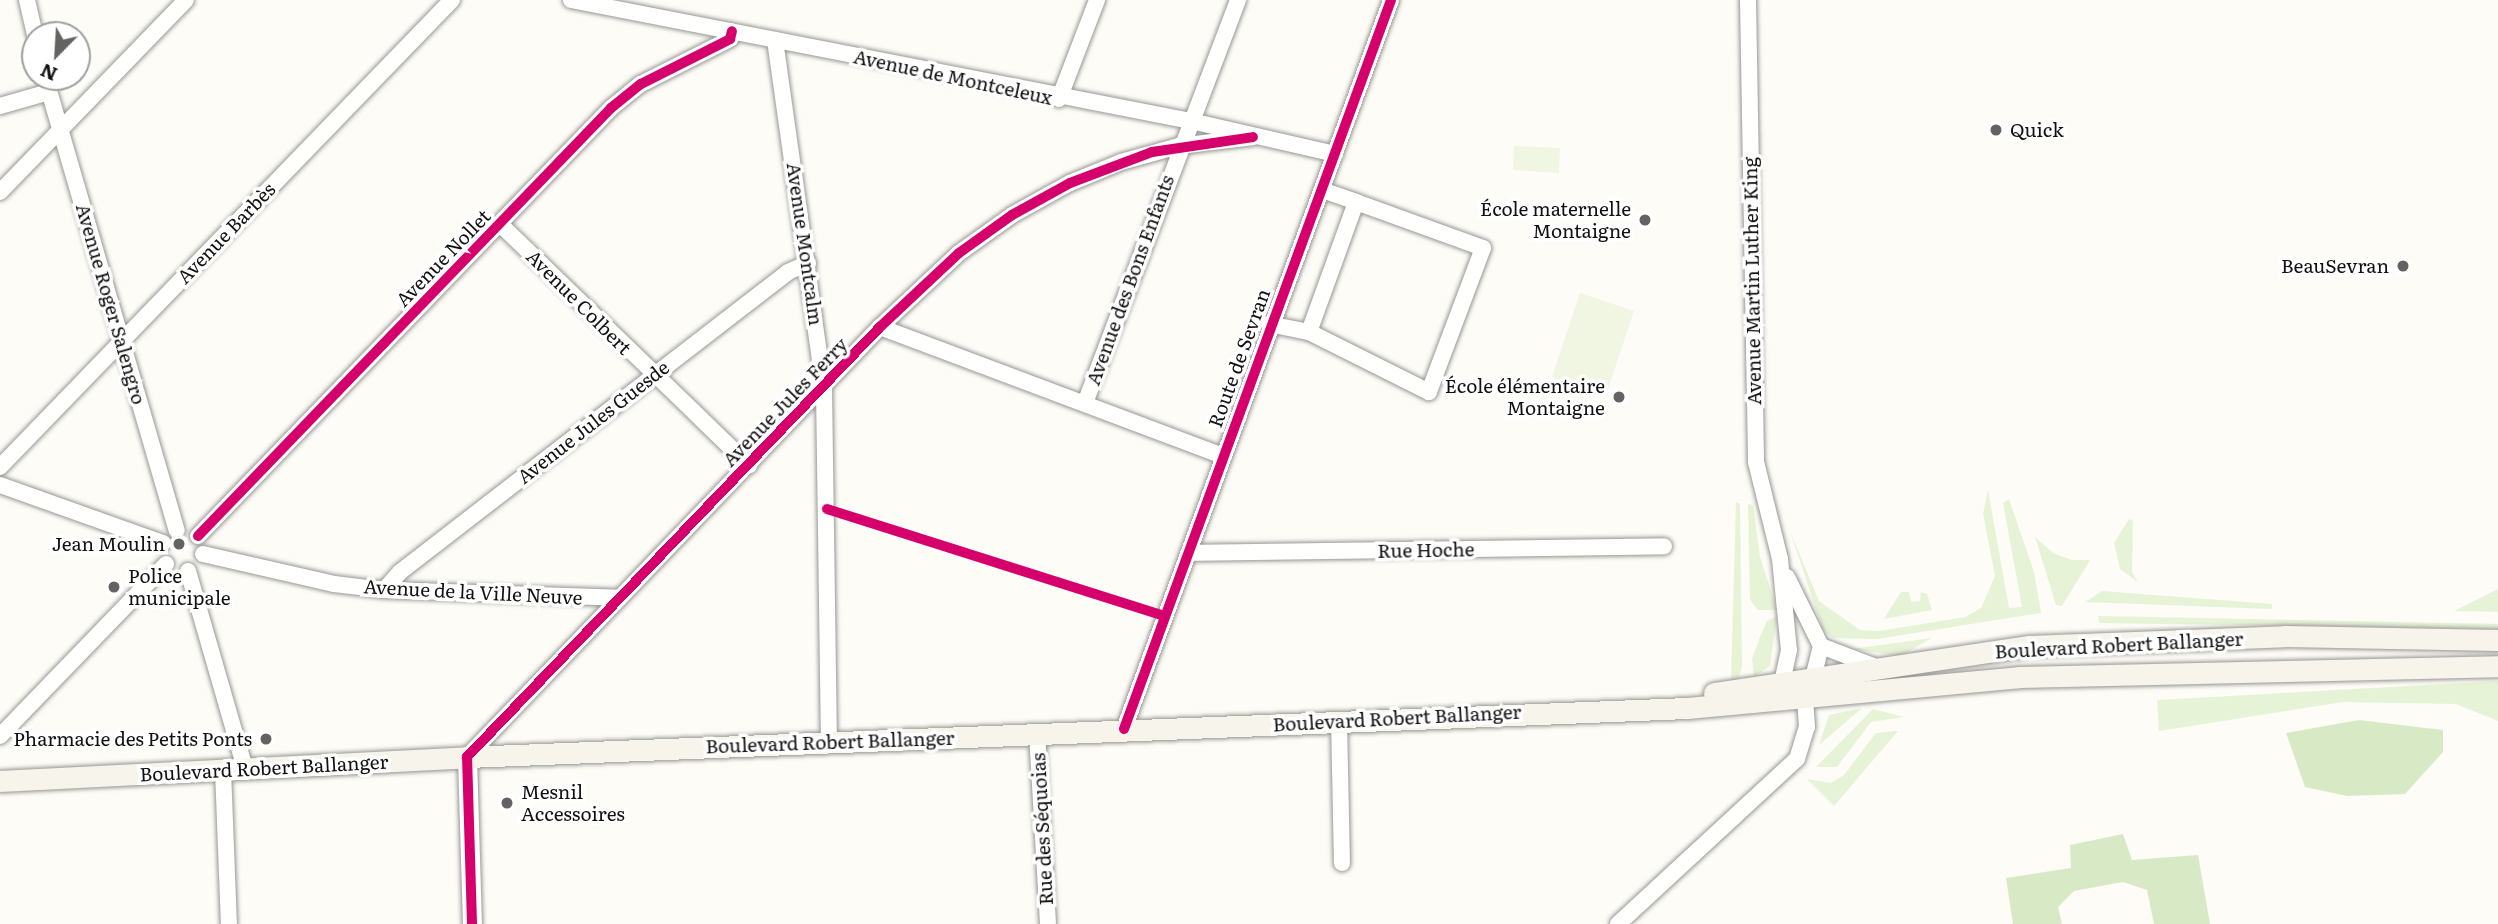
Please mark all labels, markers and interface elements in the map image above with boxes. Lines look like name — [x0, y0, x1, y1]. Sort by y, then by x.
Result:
north arrow — [21, 21, 91, 91]
street label: Avenue de Montceleux — [852, 45, 1054, 109]
text: N — [35, 57, 61, 89]
place label: Quick — [2010, 119, 2064, 141]
marker: Quick — [1988, 122, 2004, 138]
street label: Avenue Martin Luther King — [1738, 157, 1766, 405]
street label: Avenue Montcalm — [782, 161, 828, 327]
street label: Avenue des Bons Enfants — [1081, 172, 1179, 388]
street label: Avenue Barbès — [172, 178, 280, 288]
place label: École maternelle Montaigne — [1480, 198, 1631, 242]
street label: Avenue Roger Salengro — [71, 201, 151, 407]
street label: Avenue Nollet — [391, 205, 495, 311]
marker: École maternelle Montaigne — [1637, 212, 1653, 228]
street label: Avenue Colbert — [522, 245, 636, 359]
place label: BeauSevran — [2281, 255, 2389, 277]
marker: BeauSevran — [2395, 258, 2411, 274]
street label: Route de Sevran — [1203, 286, 1275, 430]
street label: Avenue Jules Ferry — [718, 333, 852, 471]
street label: Avenue Jules Guesde — [513, 356, 673, 488]
place label: École élémentaire Montaigne — [1445, 375, 1605, 419]
marker: École élémentaire Montaigne — [1611, 389, 1627, 405]
place label: Jean Moulin — [52, 533, 165, 555]
marker: Jean Moulin — [171, 536, 187, 552]
street label: Rue Hoche — [1377, 538, 1475, 562]
place label: Police municipale — [128, 565, 231, 609]
street label: Avenue de la Ville Neuve — [363, 575, 583, 609]
marker: Police municipale — [106, 579, 122, 595]
street label: Boulevard Robert Ballanger — [1994, 627, 2244, 663]
street label: Boulevard Robert Ballanger — [1272, 700, 1522, 736]
street label: Boulevard Robert Ballanger — [705, 726, 955, 758]
place label: Pharmacie des Petits Ponts — [13, 728, 252, 750]
marker: Pharmacie des Petits Ponts — [258, 731, 274, 747]
street label: Boulevard Robert Ballanger — [139, 750, 389, 786]
street label: Rue des Séquoias — [1027, 752, 1057, 906]
place label: Mesnil Accessoires — [521, 781, 625, 825]
marker: Mesnil Accessoires — [499, 795, 515, 811]

